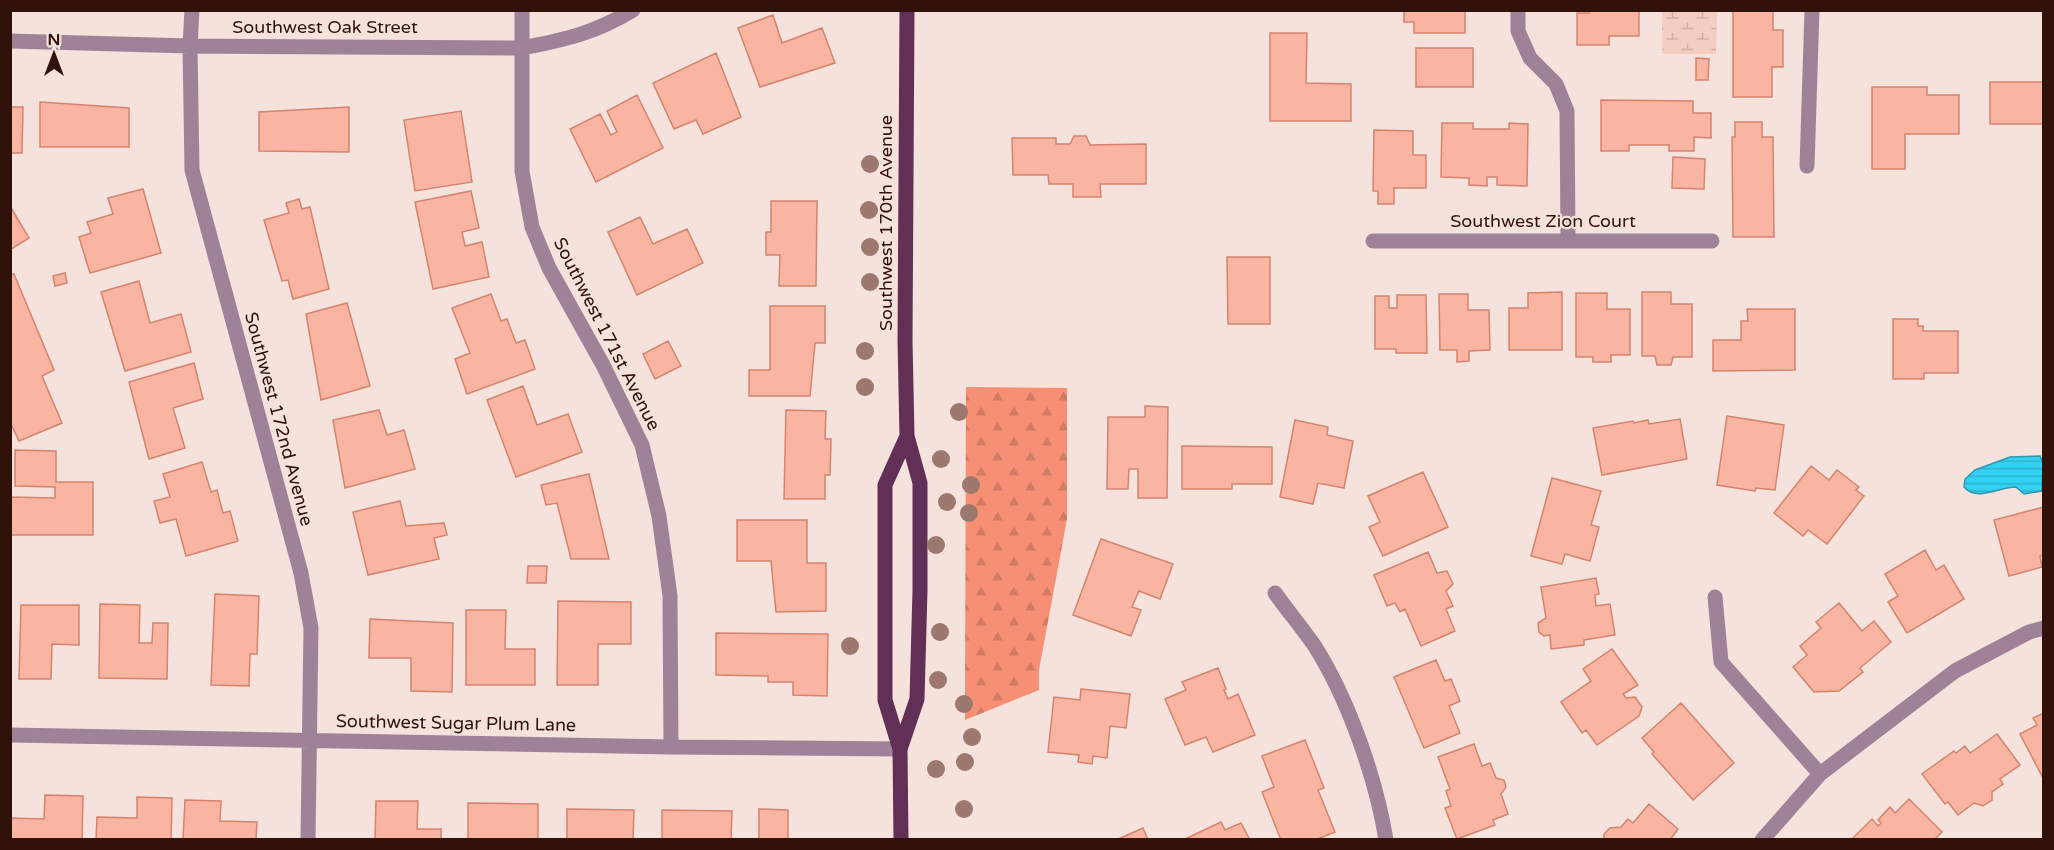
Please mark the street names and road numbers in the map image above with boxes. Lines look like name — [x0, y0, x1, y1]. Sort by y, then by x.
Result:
street label: Southwest Oak Street — [232, 16, 418, 38]
street label: Southwest 170th Avenue — [875, 115, 897, 331]
street label: Southwest Zion Court — [1450, 210, 1636, 232]
street label: Southwest 171st Avenue — [549, 234, 665, 434]
street label: Southwest 172nd Avenue — [240, 310, 318, 528]
street label: Southwest Sugar Plum Lane — [336, 710, 576, 736]

